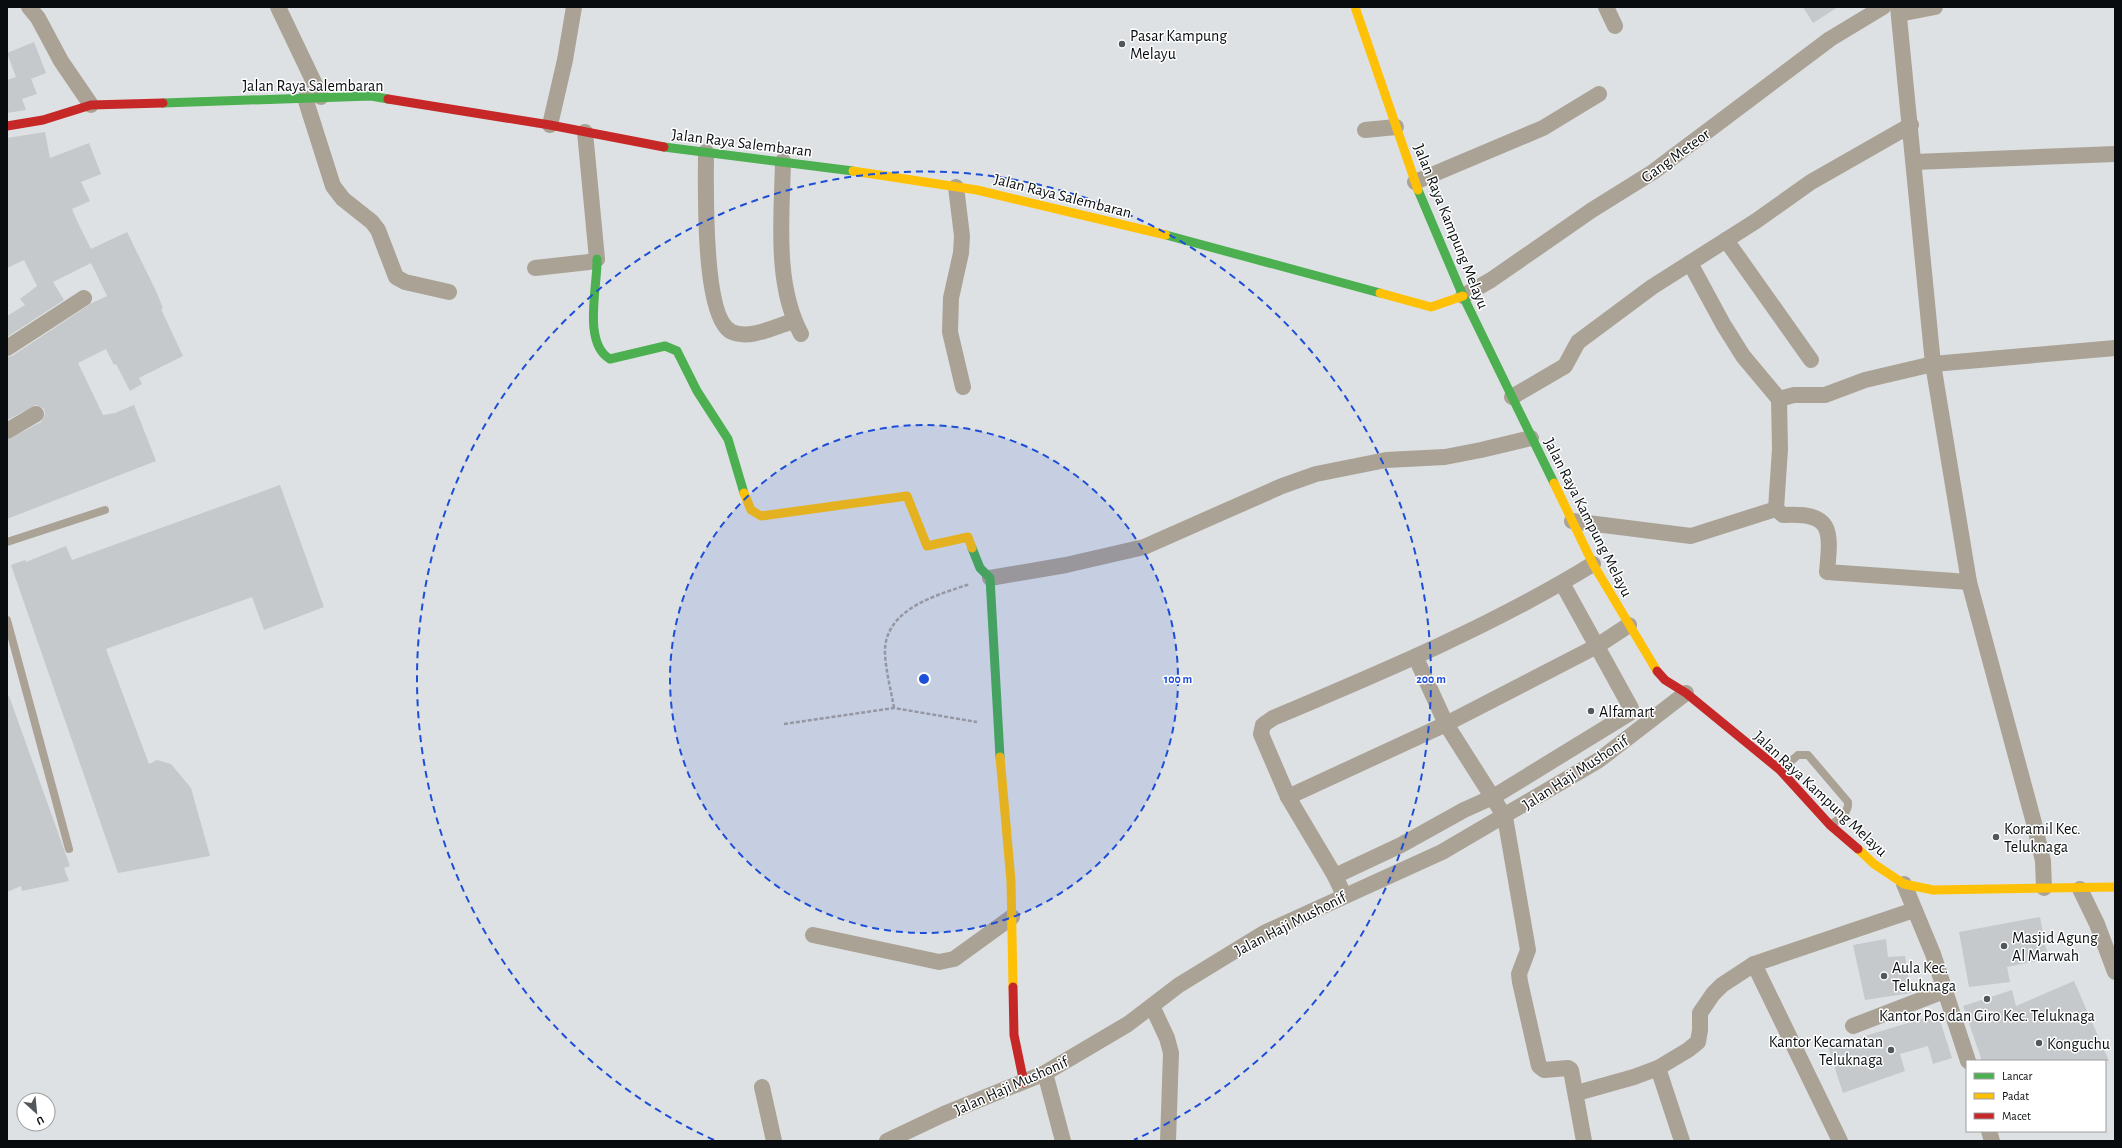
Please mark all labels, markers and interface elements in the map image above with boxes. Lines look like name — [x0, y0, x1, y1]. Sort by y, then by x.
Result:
place label: Pasar Kampung Melayu — [1130, 28, 1227, 63]
marker: Pasar Kampung Melayu — [1117, 39, 1127, 49]
street label: Jalan Raya Salembaran — [242, 78, 384, 95]
street label: Gang Meteor — [1638, 125, 1713, 186]
street label: Jalan Raya Salembaran — [671, 126, 813, 161]
street label: Jalan Raya Kampung Melayu — [1410, 142, 1491, 311]
street label: Jalan Raya Salembaran — [992, 171, 1133, 222]
street label: Jalan Raya Kampung Melayu — [1540, 436, 1635, 600]
centre of rings — [917, 672, 931, 686]
text: 100 m — [1164, 673, 1192, 685]
text: 200 m — [1416, 673, 1446, 685]
place label: Alfamart — [1599, 704, 1654, 720]
marker: Alfamart — [1586, 706, 1596, 716]
street label: Jalan Raya Kampung Melayu — [1750, 728, 1890, 860]
street label: Jalan Haji Mushonif — [1520, 732, 1633, 814]
place label: Koramil Kec. Teluknaga — [2004, 821, 2081, 855]
marker: Koramil Kec. Teluknaga — [1991, 832, 2001, 842]
street label: Jalan Haji Mushonif — [1232, 888, 1350, 960]
place label: Masjid Agung Al Marwah — [2012, 930, 2098, 964]
marker: Masjid Agung Al Marwah — [1999, 941, 2009, 951]
place label: Aula Kec. Teluknaga — [1892, 960, 1956, 994]
marker: Aula Kec. Teluknaga — [1879, 971, 1889, 981]
marker: Kantor Pos dan Giro Kec. Teluknaga — [1982, 994, 1992, 1004]
place label: Kantor Pos dan Giro Kec. Teluknaga — [1879, 1008, 2095, 1024]
place label: Kantor Kecamatan Teluknaga — [1769, 1034, 1883, 1068]
place label: Konguchu — [2047, 1036, 2110, 1052]
marker: Konguchu — [2034, 1038, 2044, 1048]
marker: Kantor Kecamatan Teluknaga — [1886, 1045, 1896, 1055]
street label: Jalan Haji Mushonif — [952, 1053, 1072, 1119]
legend — [1966, 1060, 2106, 1132]
text: Lancar — [2002, 1070, 2033, 1082]
text: Padat — [2002, 1090, 2029, 1102]
north arrow — [16, 1092, 56, 1132]
text: Macet — [2002, 1110, 2031, 1122]
text: U — [35, 1114, 46, 1127]

